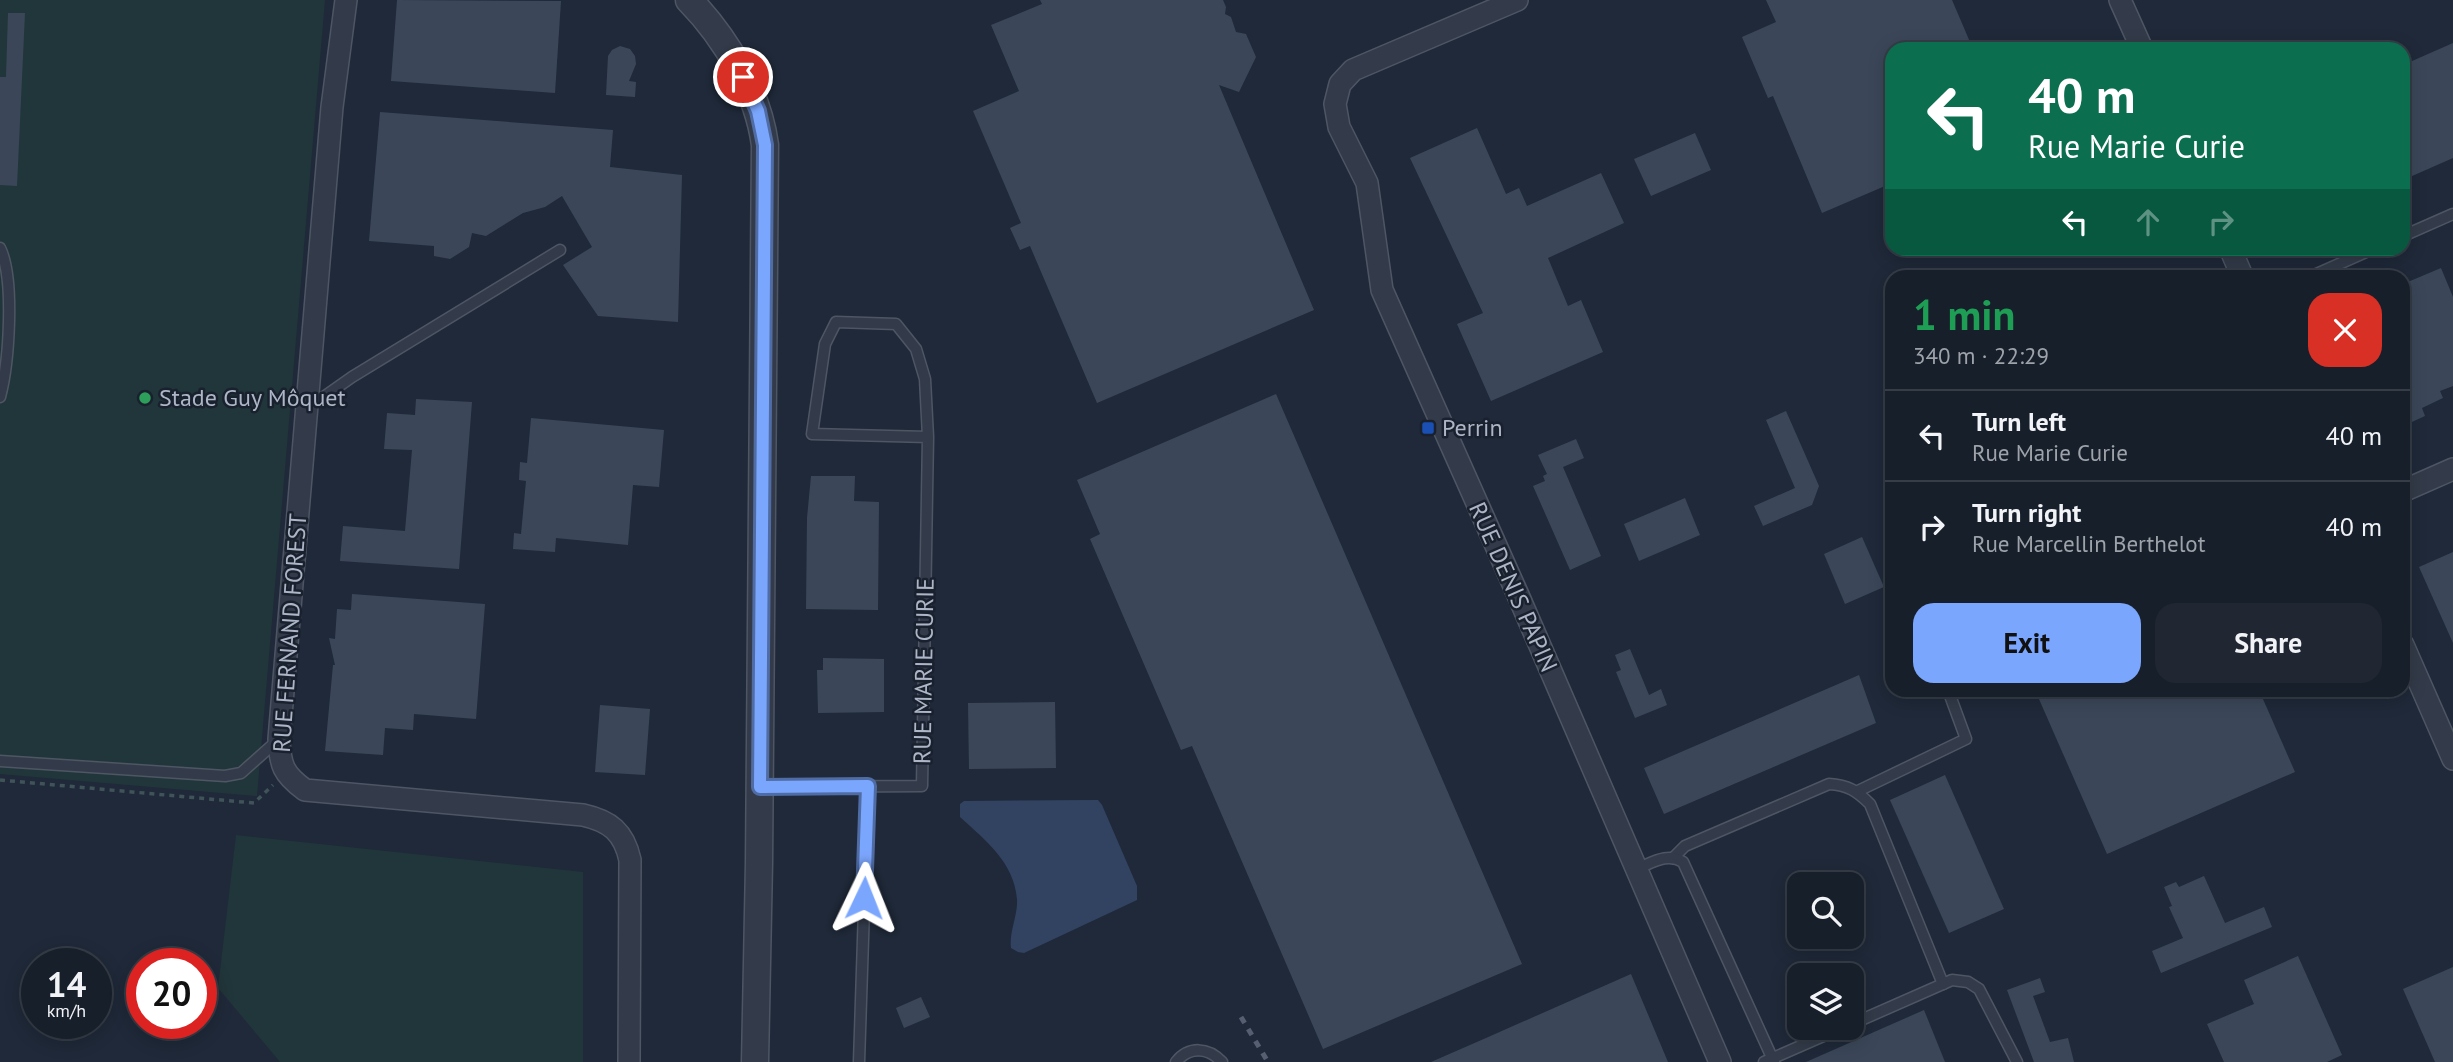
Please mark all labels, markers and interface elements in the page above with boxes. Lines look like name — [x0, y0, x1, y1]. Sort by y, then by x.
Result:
pin — [713, 47, 773, 107]
icon: arrive — [724, 58, 762, 96]
text: 40 m — [2028, 63, 2135, 127]
icon: left — [1913, 70, 2004, 161]
text: Rue Marie Curie — [2028, 125, 2245, 167]
icon: left — [2056, 203, 2094, 241]
icon: ahead — [2129, 203, 2167, 241]
icon: right — [2202, 203, 2240, 241]
text: 1 min — [1913, 287, 2015, 342]
button: close — [2308, 293, 2382, 367]
text: 340 m · 22:29 — [1913, 341, 2049, 370]
place label: Stade Guy Môquet — [159, 382, 346, 413]
marker: Stade Guy Môquet — [137, 390, 153, 406]
text: Turn left — [1972, 405, 2066, 438]
place label: Perrin — [1442, 412, 1503, 443]
icon: left — [1913, 417, 1951, 455]
text: 40 m — [2326, 419, 2382, 452]
marker: Perrin — [1420, 420, 1436, 436]
text: Rue Marie Curie — [1972, 438, 2128, 467]
text: Turn right — [1972, 496, 2081, 529]
street label: RUE DENIS PAPIN — [1462, 497, 1565, 676]
icon: right — [1913, 508, 1951, 546]
text: 40 m — [2326, 510, 2382, 543]
street label: RUE FERNAND FOREST — [266, 513, 313, 753]
text: Rue Marcellin Berthelot — [1972, 529, 2205, 558]
street label: RUE MARIE CURIE — [906, 578, 941, 764]
button: Exit — [1913, 603, 2141, 683]
button: Share — [2155, 603, 2382, 683]
position arrow — [827, 861, 901, 935]
map controls — [1787, 872, 1864, 1040]
button: search — [1787, 872, 1864, 949]
speed limit sign: 20 — [126, 948, 217, 1039]
text: 14 — [47, 961, 86, 1007]
button: layers — [1787, 963, 1864, 1040]
text: km/h — [47, 999, 86, 1022]

